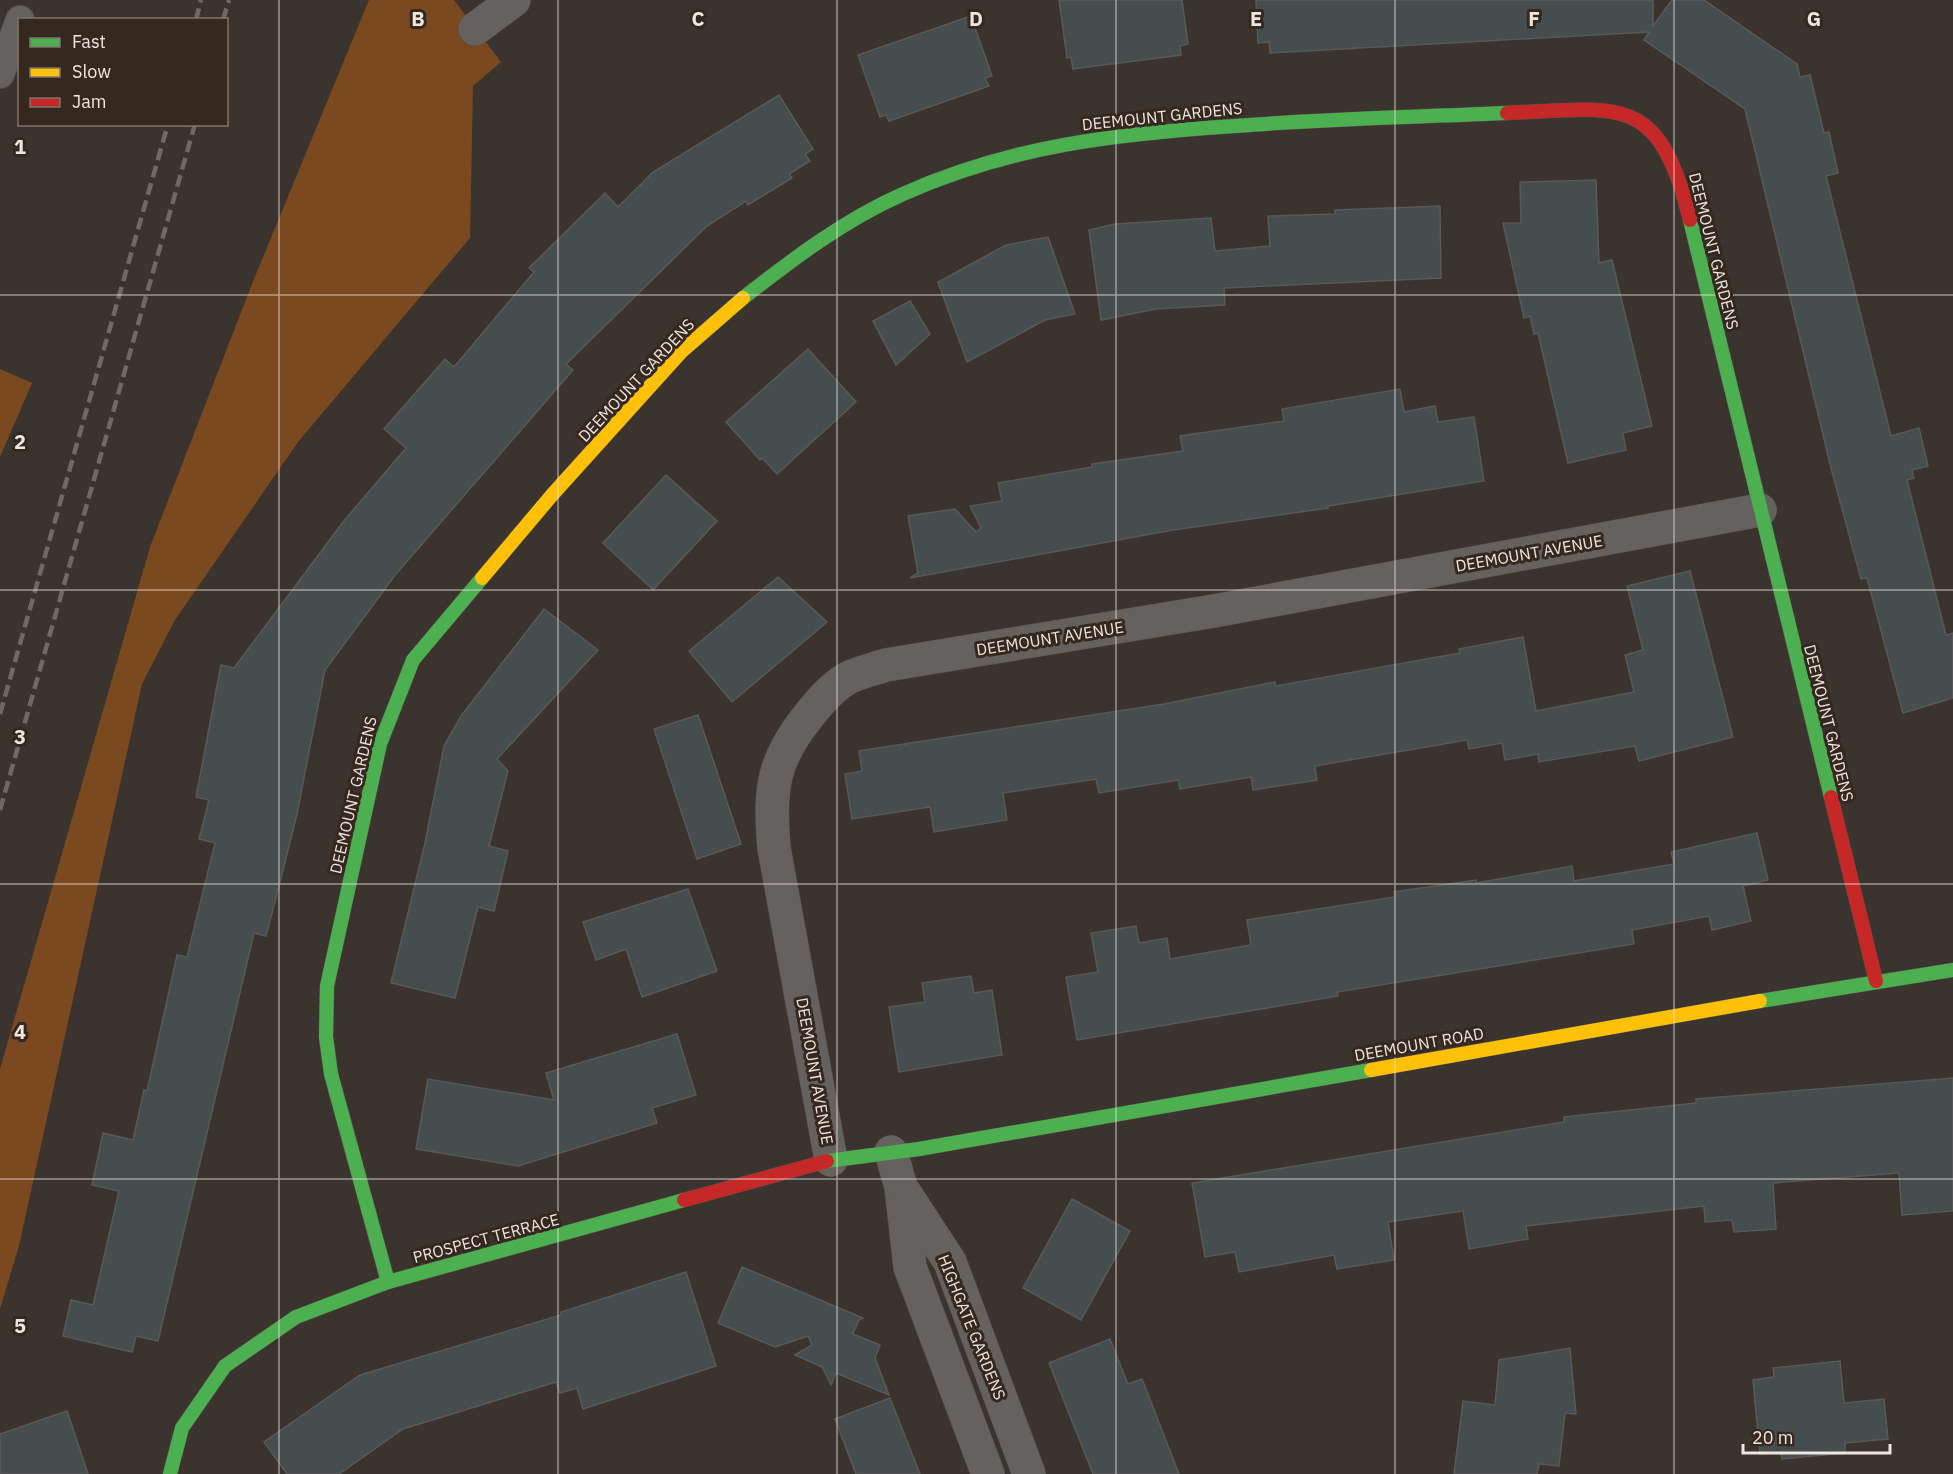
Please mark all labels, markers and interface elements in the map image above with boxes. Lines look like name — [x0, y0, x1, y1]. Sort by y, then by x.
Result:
text: B — [411, 5, 425, 32]
text: C — [691, 5, 705, 32]
text: D — [969, 5, 983, 32]
text: E — [1250, 5, 1262, 32]
text: F — [1528, 5, 1540, 32]
text: G — [1807, 5, 1821, 32]
legend — [18, 18, 228, 126]
text: Fast — [72, 30, 106, 53]
text: Slow — [72, 60, 111, 83]
text: Jam — [72, 90, 107, 113]
street label: DEEMOUNT GARDENS — [1081, 98, 1243, 134]
text: 1 — [14, 133, 26, 160]
street label: DEEMOUNT GARDENS — [1685, 170, 1743, 332]
street label: DEEMOUNT GARDENS — [574, 314, 698, 446]
text: 2 — [14, 428, 26, 455]
street label: DEEMOUNT AVENUE — [1454, 530, 1604, 576]
street label: DEEMOUNT AVENUE — [975, 616, 1125, 660]
street label: DEEMOUNT GARDENS — [1800, 642, 1858, 804]
street label: DEEMOUNT GARDENS — [325, 714, 381, 876]
text: 3 — [14, 723, 26, 750]
street label: DEEMOUNT AVENUE — [792, 996, 838, 1146]
text: 4 — [14, 1018, 26, 1045]
street label: DEEMOUNT ROAD — [1353, 1023, 1485, 1065]
street label: PROSPECT TERRACE — [411, 1209, 561, 1267]
street label: HIGHGATE GARDENS — [934, 1251, 1010, 1403]
text: 5 — [14, 1312, 26, 1339]
scale bar — [1743, 1417, 1890, 1455]
text: 20 m — [1752, 1426, 1794, 1449]

